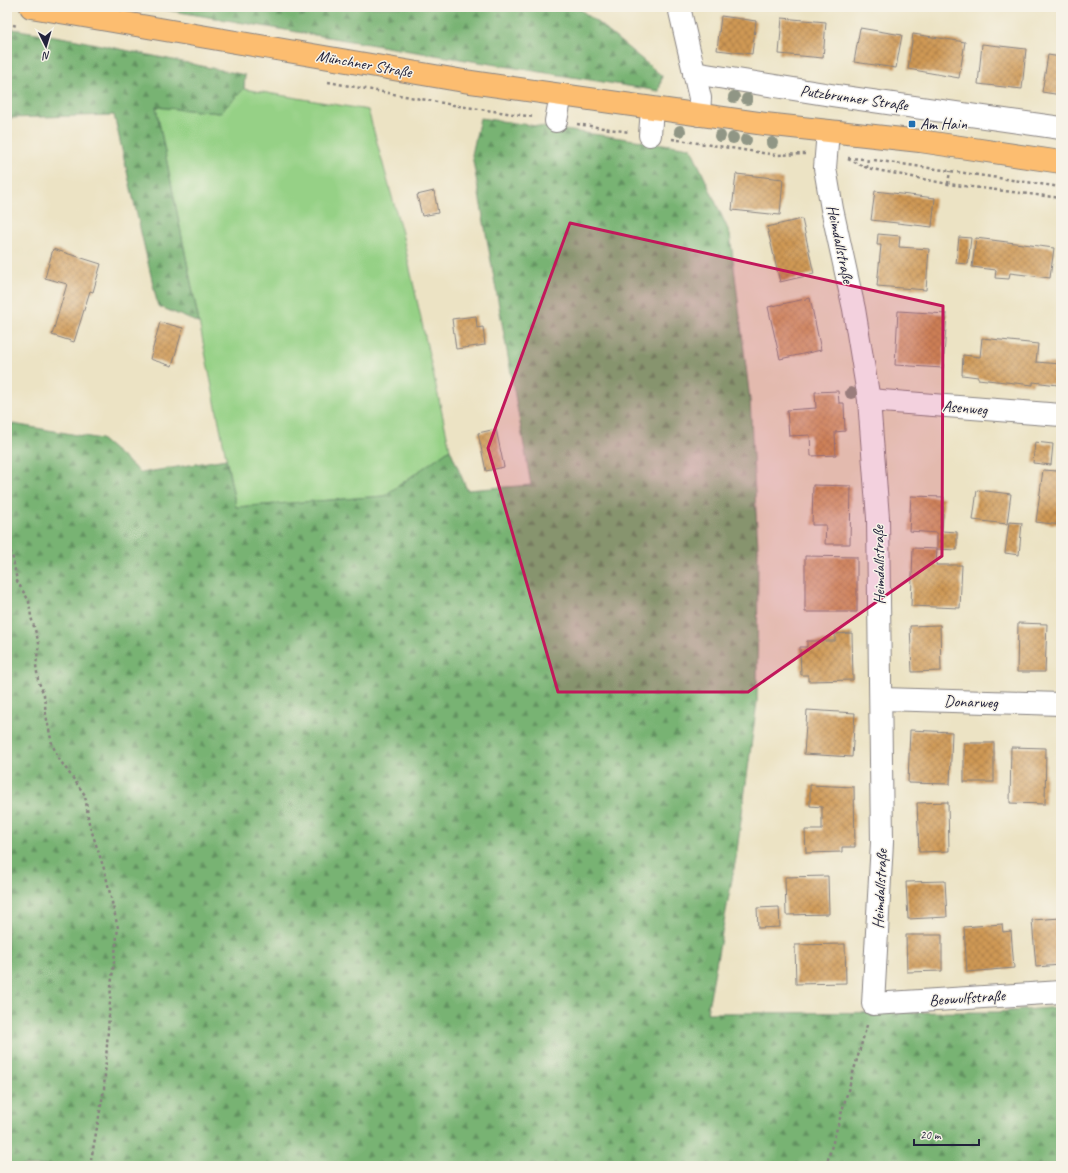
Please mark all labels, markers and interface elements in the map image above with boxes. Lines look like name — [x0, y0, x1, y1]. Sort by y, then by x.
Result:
north arrow — [26, 26, 66, 66]
street label: Münchner Straße — [315, 46, 415, 83]
text: N — [41, 49, 51, 63]
street label: Putzbrunner Straße — [799, 81, 911, 116]
place label: Am Hain — [920, 114, 968, 134]
marker: Am Hain — [907, 119, 917, 129]
street label: Heimdallstraße — [822, 203, 858, 287]
street label: Asenweg — [942, 396, 990, 420]
street label: Heimdallstraße — [868, 523, 890, 605]
street label: Donarweg — [944, 691, 999, 713]
street label: Heimdallstraße — [868, 847, 892, 929]
street label: Beowulfstraße — [928, 985, 1007, 1011]
scale bar — [914, 1121, 979, 1147]
text: 20 m — [920, 1127, 942, 1143]

